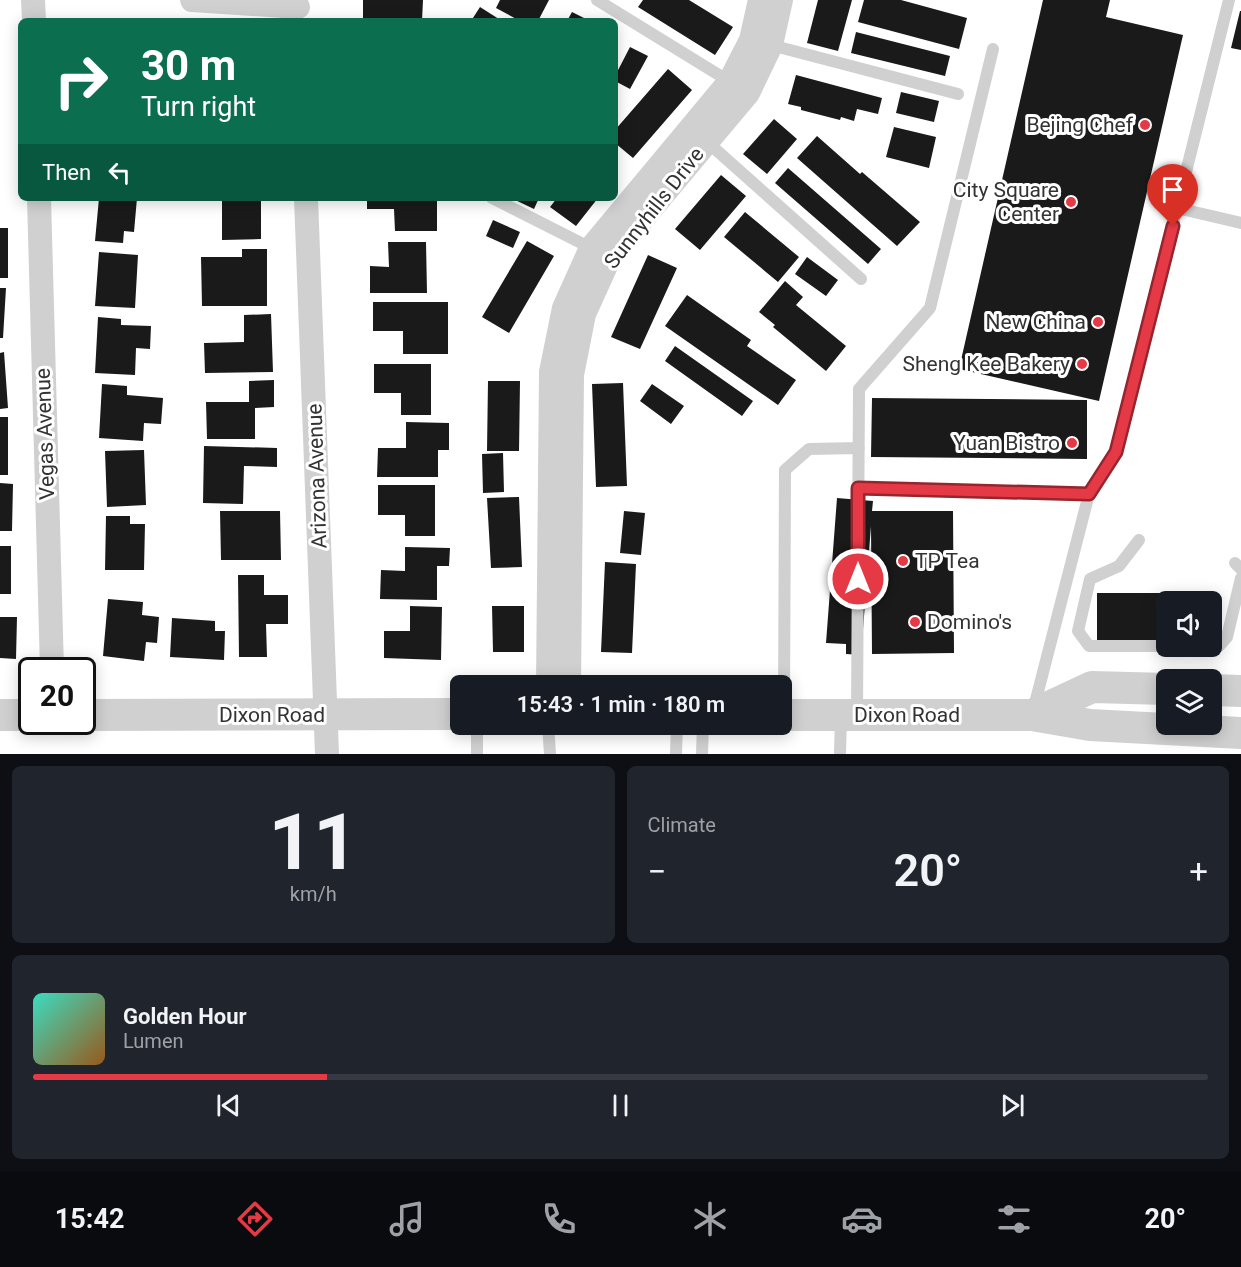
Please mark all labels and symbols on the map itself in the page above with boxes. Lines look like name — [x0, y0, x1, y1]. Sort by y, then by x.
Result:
place label: Bejing Chef — [1026, 113, 1134, 137]
marker: Bejing Chef — [1138, 118, 1152, 132]
street label: Sunnyhills Drive — [599, 143, 709, 273]
pin — [1147, 164, 1198, 226]
place label: City Square Center — [953, 178, 1059, 226]
marker: City Square Center — [1064, 195, 1078, 209]
place label: New China — [986, 310, 1086, 334]
marker: New China — [1091, 315, 1105, 329]
place label: Sheng Kee Bakery — [903, 352, 1070, 376]
marker: Sheng Kee Bakery — [1075, 357, 1089, 371]
street label: Vegas Avenue — [31, 368, 59, 500]
street label: Arizona Avenue — [302, 403, 332, 549]
place label: Yuan Bistro — [953, 431, 1060, 455]
marker: Yuan Bistro — [1065, 436, 1079, 450]
position arrow — [826, 547, 890, 611]
place label: TP Tea — [915, 549, 980, 573]
marker: TP Tea — [896, 554, 910, 568]
place label: Domino's — [927, 610, 1012, 634]
marker: Domino's — [908, 615, 922, 629]
speed limit sign: 20 — [18, 657, 96, 735]
street label: Dixon Road — [219, 703, 325, 727]
street label: Dixon Road — [854, 703, 960, 727]

